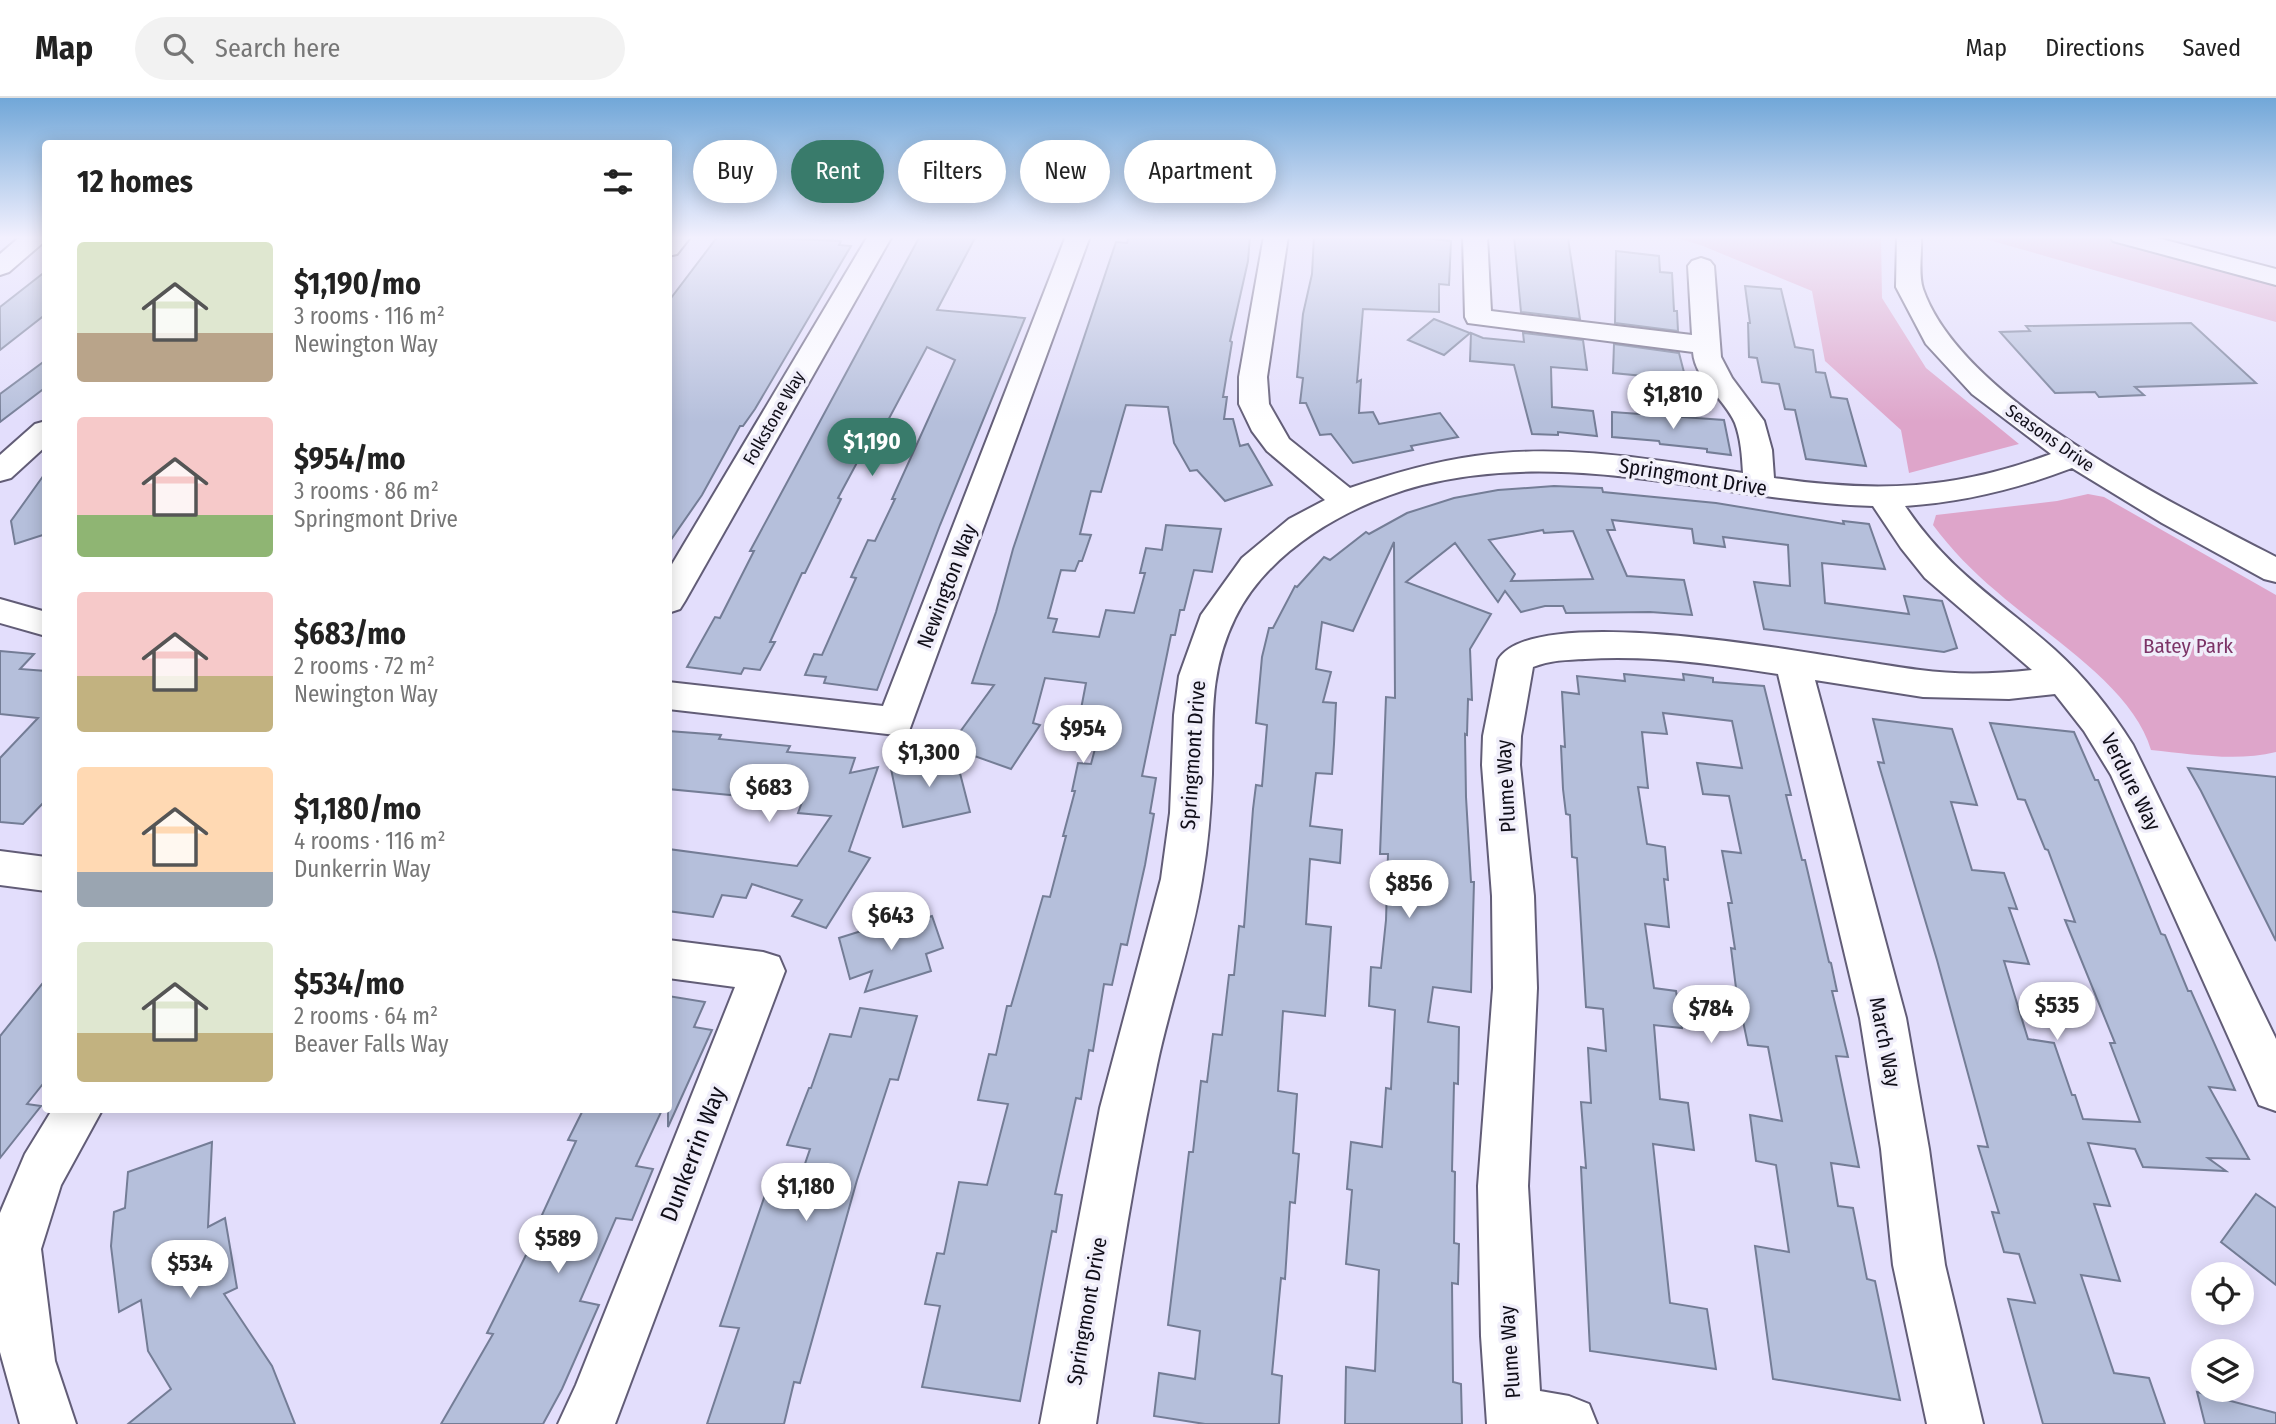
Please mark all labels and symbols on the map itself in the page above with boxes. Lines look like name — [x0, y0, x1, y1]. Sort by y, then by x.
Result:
street label: Folkstone Way — [738, 367, 810, 469]
pin: $1,810 — [1616, 372, 1730, 431]
street label: Seasons Drive — [2001, 399, 2099, 477]
pin: $1,190 — [815, 418, 929, 478]
street label: Springmont Drive — [1617, 452, 1769, 502]
street label: Newington Way — [911, 520, 983, 652]
park label: Batey Park — [2143, 633, 2233, 659]
street label: Springmont Drive — [1175, 679, 1211, 831]
pin: $954 — [1042, 706, 1124, 765]
street label: Verdure Way — [2095, 729, 2167, 836]
pin: $1,300 — [872, 730, 986, 789]
street label: Plume Way — [1491, 738, 1521, 833]
pin: $683 — [728, 764, 810, 824]
pin: $856 — [1368, 860, 1450, 920]
pin: $643 — [850, 892, 932, 952]
pin: $535 — [2016, 982, 2098, 1042]
pin: $784 — [1670, 986, 1752, 1045]
street label: March Way — [1864, 995, 1907, 1090]
street label: Dunkerrin Way — [654, 1082, 732, 1225]
pin: $1,180 — [749, 1164, 863, 1223]
pin: $589 — [517, 1216, 599, 1275]
street label: Springmont Drive — [1061, 1235, 1113, 1387]
pin: $534 — [149, 1240, 231, 1300]
street label: Plume Way — [1494, 1304, 1526, 1399]

